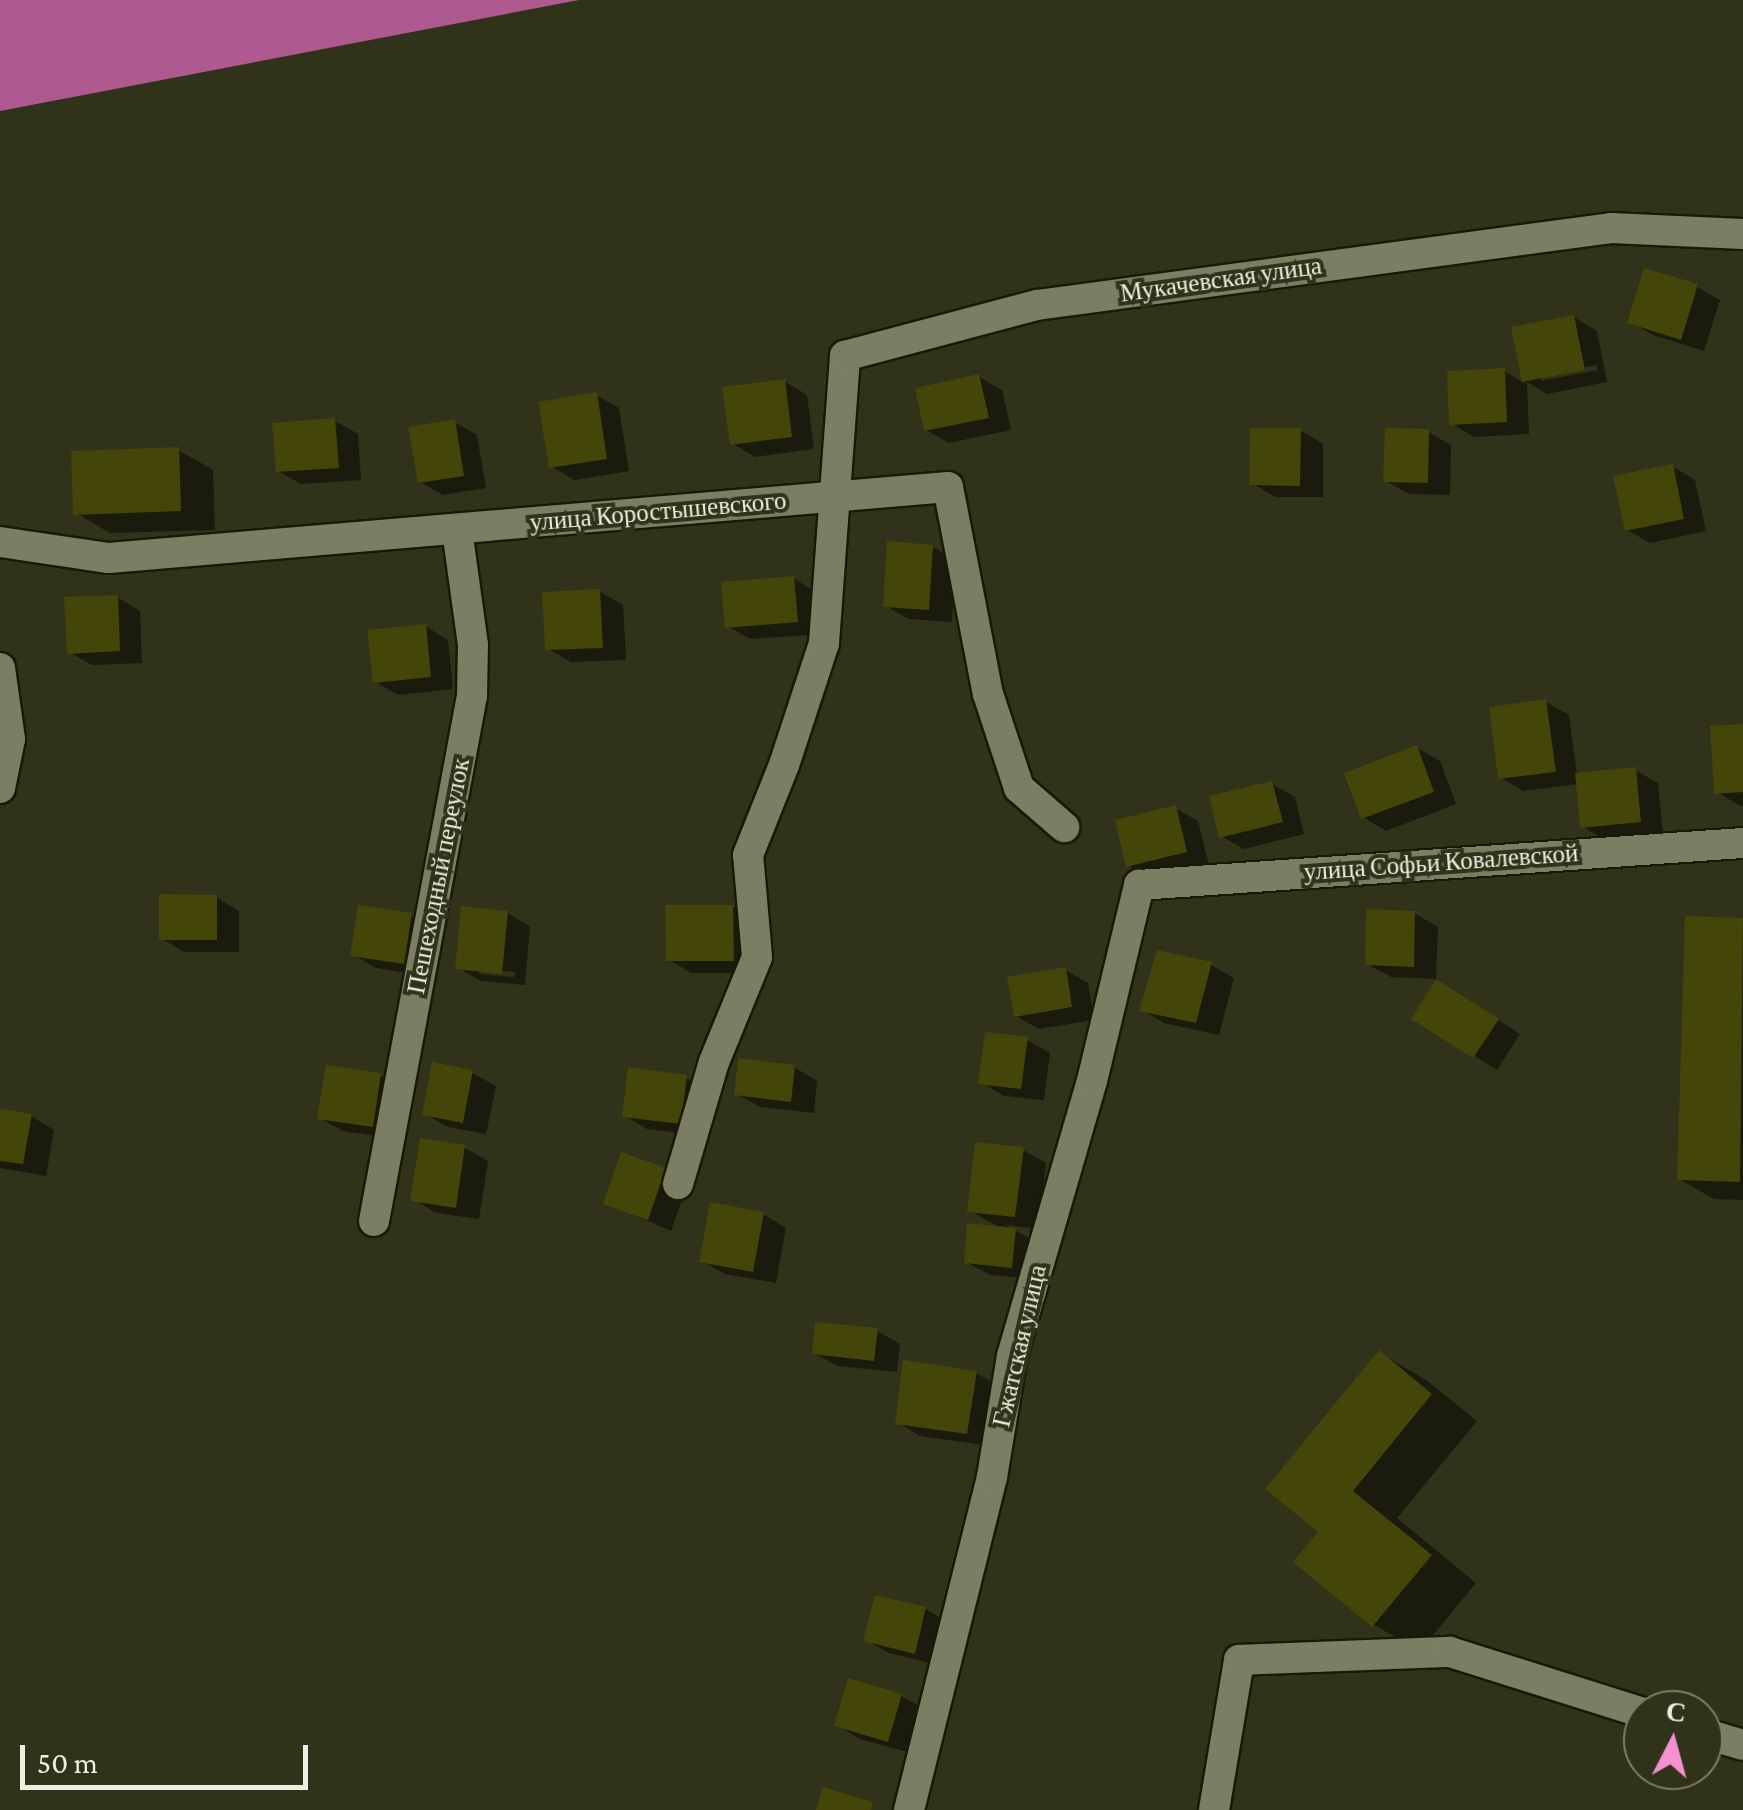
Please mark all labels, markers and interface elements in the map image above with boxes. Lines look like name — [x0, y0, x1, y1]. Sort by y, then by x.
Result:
street label: Мукачевская улица — [1118, 251, 1324, 309]
street label: улица Коростышевского — [528, 486, 788, 538]
street label: Пешеходный переулок — [401, 756, 477, 996]
street label: улица Софьи Ковалевской — [1303, 838, 1579, 888]
street label: Гжатская улица — [987, 1262, 1053, 1430]
north arrow — [1623, 1690, 1723, 1790]
text: С — [1664, 1695, 1688, 1728]
scale bar — [25, 1725, 312, 1787]
text: 50 m — [37, 1746, 98, 1779]

